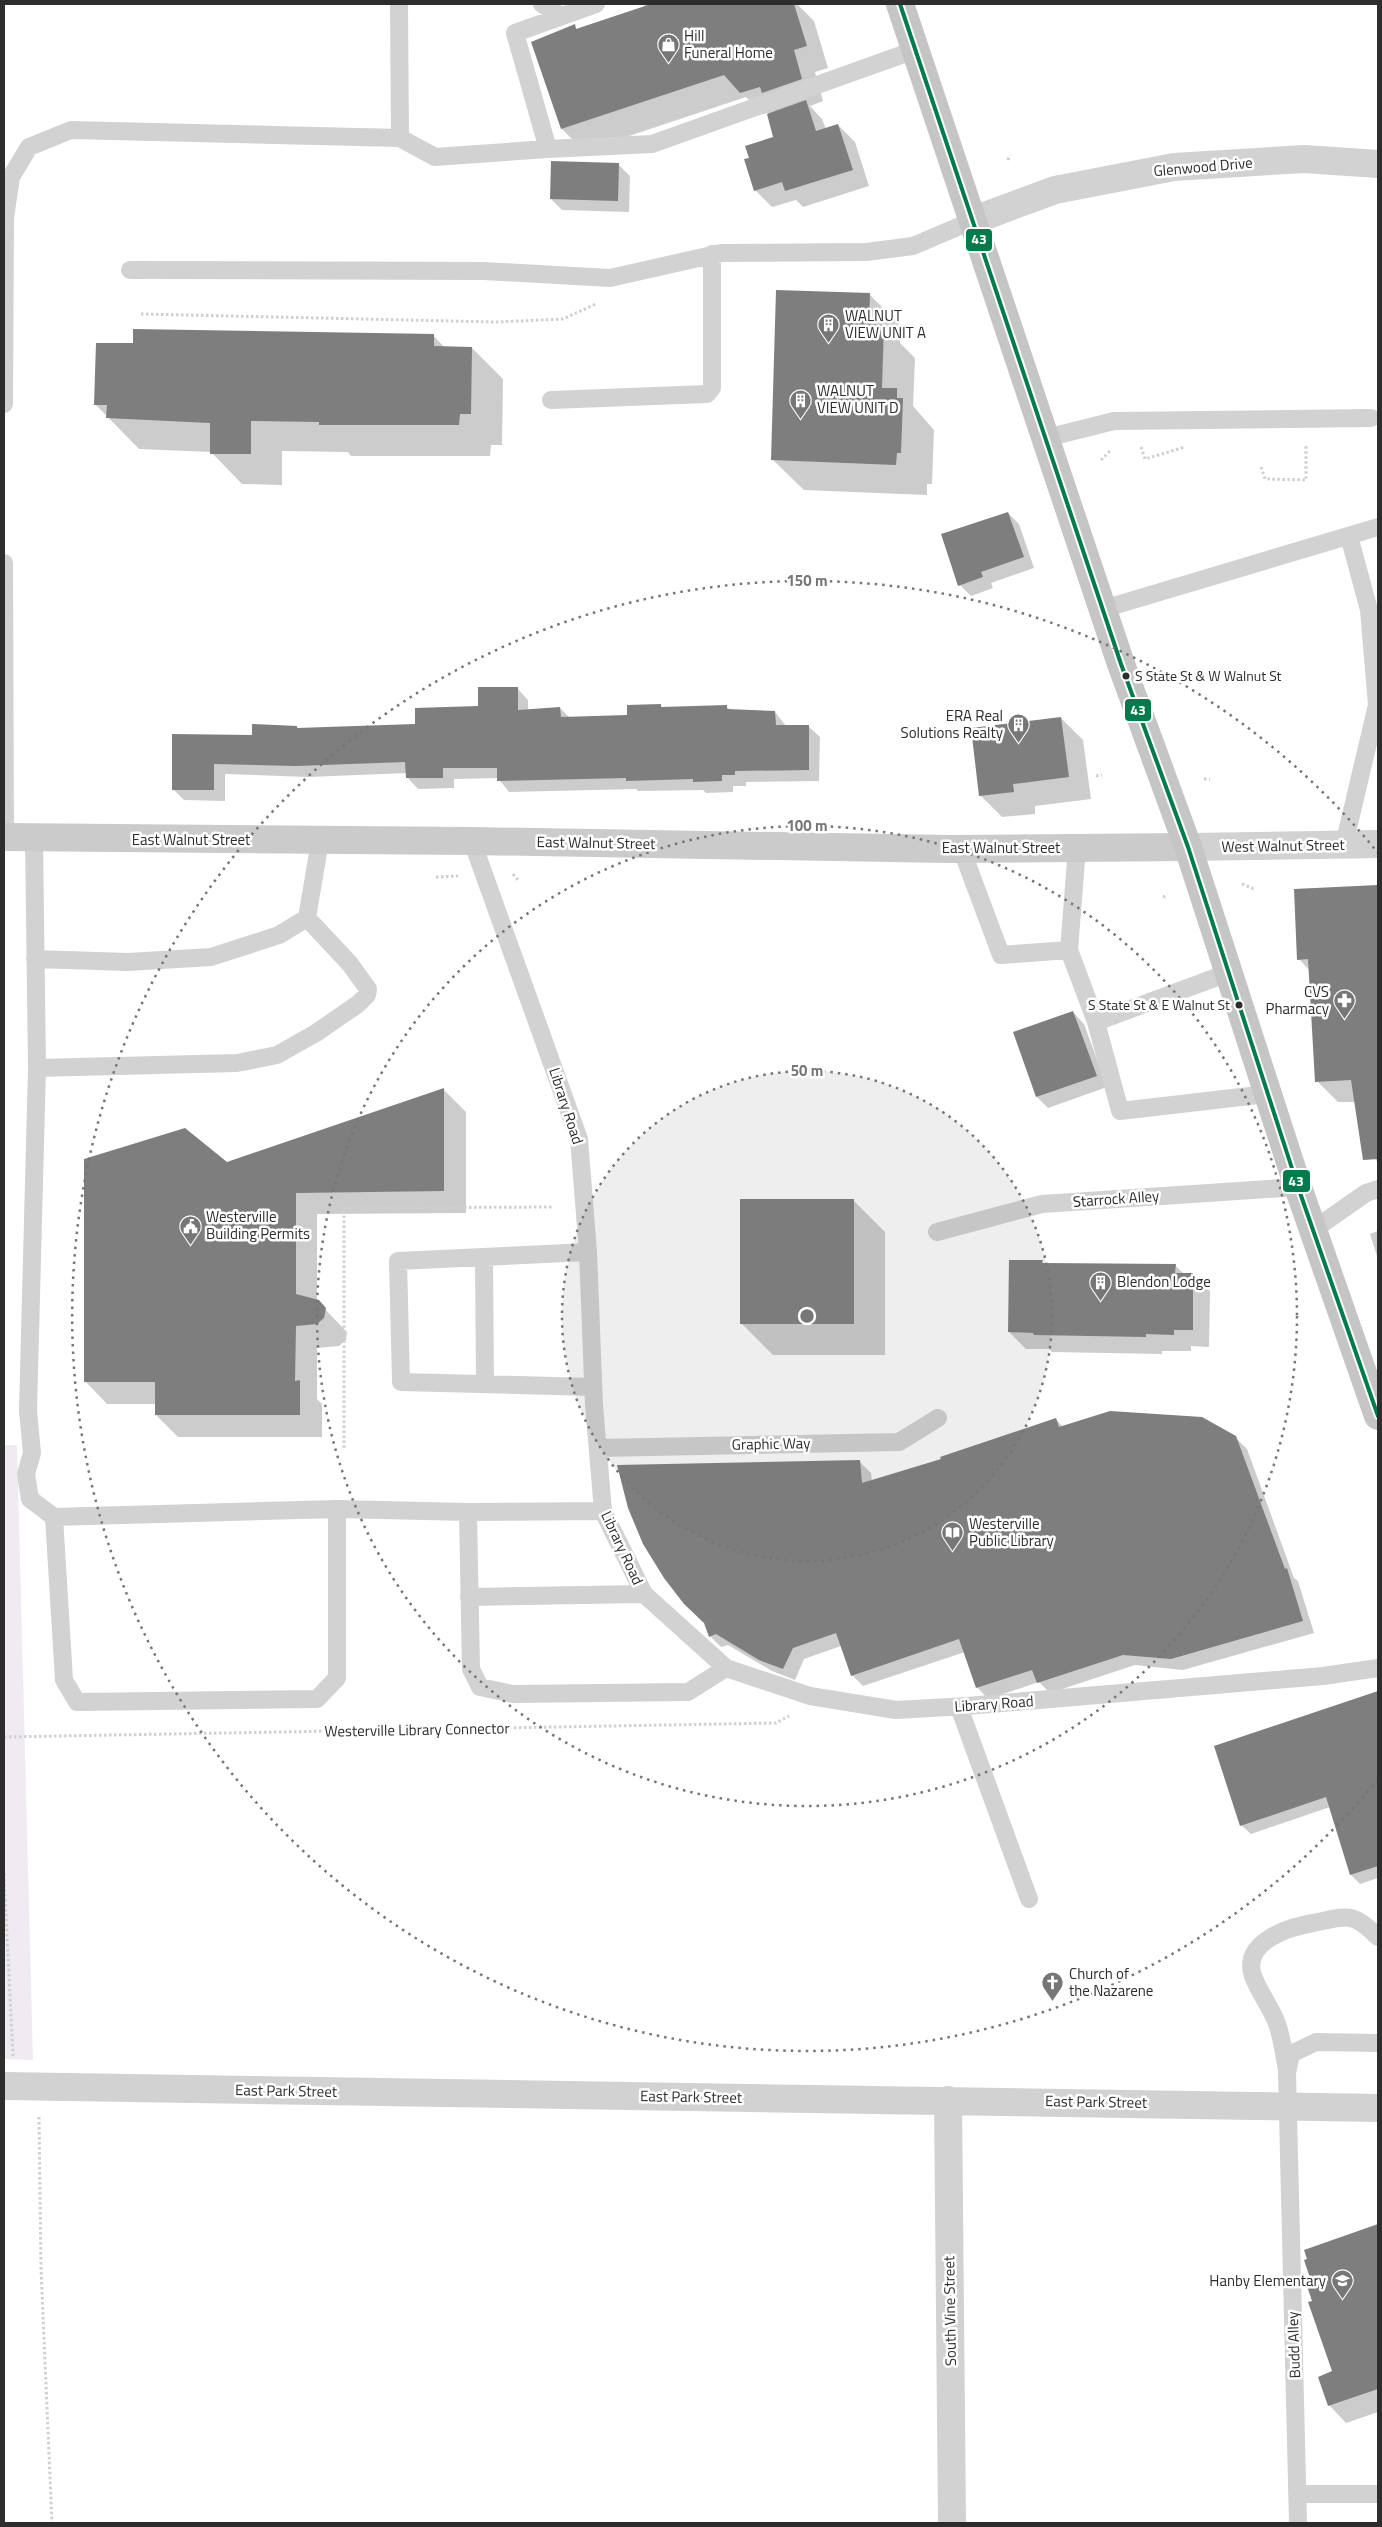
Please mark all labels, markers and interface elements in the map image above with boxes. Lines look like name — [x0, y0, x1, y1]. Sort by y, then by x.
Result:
place label: Hill Funeral Home — [684, 24, 773, 64]
shop icon: Hill Funeral Home — [656, 33, 680, 64]
street label: Glenwood Drive — [1152, 151, 1254, 182]
line badge: 43 — [965, 228, 993, 252]
text: 43 — [971, 228, 987, 249]
place label: WALNUT VIEW UNIT A — [845, 304, 926, 344]
building icon: WALNUT VIEW UNIT A — [817, 313, 841, 344]
place label: WALNUT VIEW UNIT D — [817, 379, 899, 419]
building icon: WALNUT VIEW UNIT D — [789, 388, 813, 419]
text: 150 m — [786, 569, 828, 592]
place label: S State St & W Walnut St — [1135, 665, 1282, 686]
marker: S State St & W Walnut St — [1121, 671, 1131, 681]
line badge: 43 — [1124, 698, 1152, 722]
text: 43 — [1130, 699, 1146, 720]
place label: ERA Real Solutions Realty — [901, 704, 1003, 744]
building icon: ERA Real Solutions Realty — [1007, 713, 1031, 744]
text: 100 m — [786, 814, 828, 837]
street label: East Walnut Street — [132, 828, 251, 851]
street label: East Walnut Street — [536, 830, 656, 855]
street label: West Walnut Street — [1221, 833, 1346, 858]
street label: East Walnut Street — [942, 836, 1061, 859]
place label: CVS Pharmacy — [1266, 980, 1329, 1020]
pharmacy icon: CVS Pharmacy — [1333, 989, 1357, 1020]
place label: S State St & E Walnut St — [1088, 994, 1230, 1015]
marker: S State St & E Walnut St — [1234, 1000, 1244, 1010]
text: 50 m — [791, 1059, 823, 1082]
street label: Library Road — [543, 1065, 590, 1147]
line badge: 43 — [1282, 1169, 1311, 1193]
text: 43 — [1288, 1170, 1304, 1191]
street label: Starrock Alley — [1072, 1184, 1160, 1213]
place label: Westerville Building Permits — [206, 1205, 310, 1245]
public building icon: Westerville Building Permits — [178, 1214, 202, 1245]
building icon: Blendon Lodge — [1089, 1270, 1113, 1301]
place label: Blendon Lodge — [1117, 1270, 1211, 1293]
centre of rings — [798, 1307, 816, 1325]
street label: Graphic Way — [731, 1431, 811, 1456]
street label: Library Road — [595, 1507, 650, 1589]
place label: Westerville Public Library — [969, 1512, 1054, 1552]
library icon: Westerville Public Library — [941, 1521, 965, 1552]
street label: Library Road — [954, 1689, 1034, 1718]
street label: Westerville Library Connector — [324, 1716, 510, 1743]
place label: Church of the Nazarene — [1069, 1962, 1153, 2002]
church icon: Church of the Nazarene — [1041, 1971, 1065, 2002]
street label: East Park Street — [235, 2078, 338, 2103]
street label: East Park Street — [640, 2084, 743, 2109]
street label: East Park Street — [1045, 2089, 1148, 2114]
street label: South Vine Street — [937, 2255, 962, 2366]
place label: Hanby Elementary — [1209, 2269, 1326, 2292]
school or university icon: Hanby Elementary — [1330, 2269, 1354, 2300]
street label: Budd Alley — [1281, 2311, 1306, 2379]

